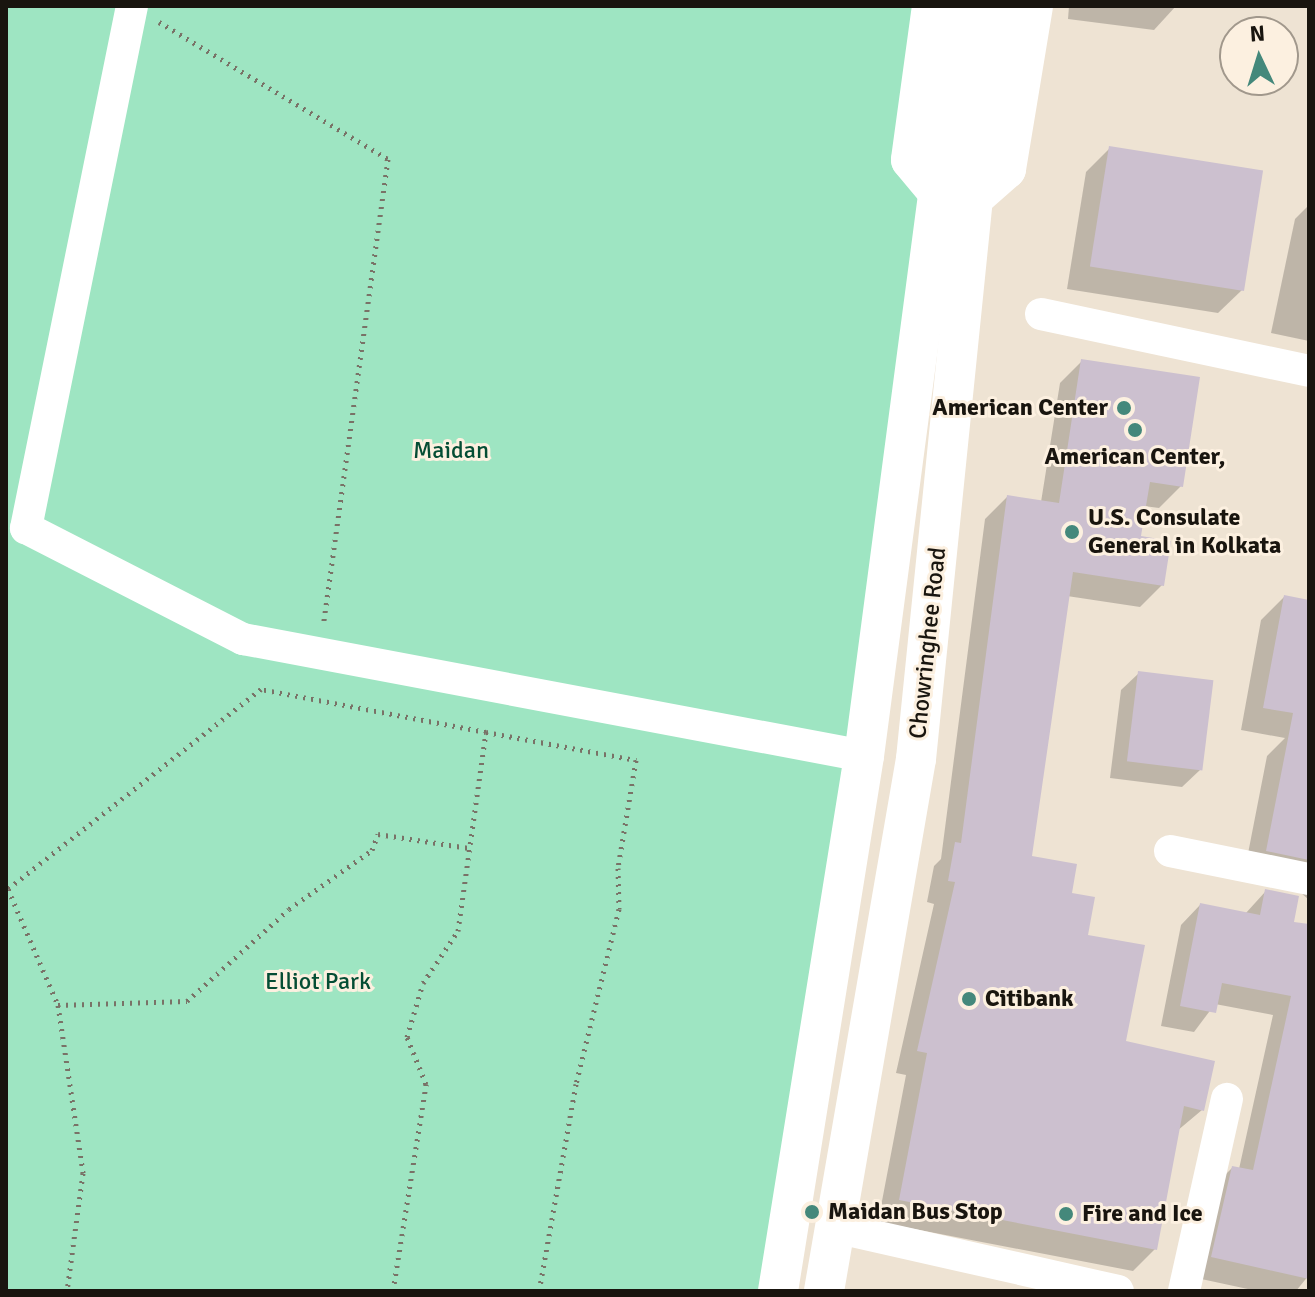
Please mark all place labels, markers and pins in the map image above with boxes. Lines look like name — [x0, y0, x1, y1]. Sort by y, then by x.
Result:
place label: American Center — [932, 394, 1108, 422]
marker: American Center — [1115, 399, 1133, 417]
marker: American Center, — [1126, 421, 1144, 439]
place label: American Center, — [1044, 443, 1226, 471]
place label: U.S. Consulate General in Kolkata — [1088, 504, 1281, 560]
marker: U.S. Consulate General in Kolkata — [1063, 523, 1081, 541]
place label: Citibank — [985, 985, 1074, 1013]
marker: Citibank — [960, 990, 978, 1008]
place label: Maidan Bus Stop — [828, 1198, 1003, 1226]
place label: Fire and Ice — [1082, 1200, 1203, 1228]
marker: Maidan Bus Stop — [803, 1203, 821, 1221]
marker: Fire and Ice — [1057, 1205, 1075, 1223]

